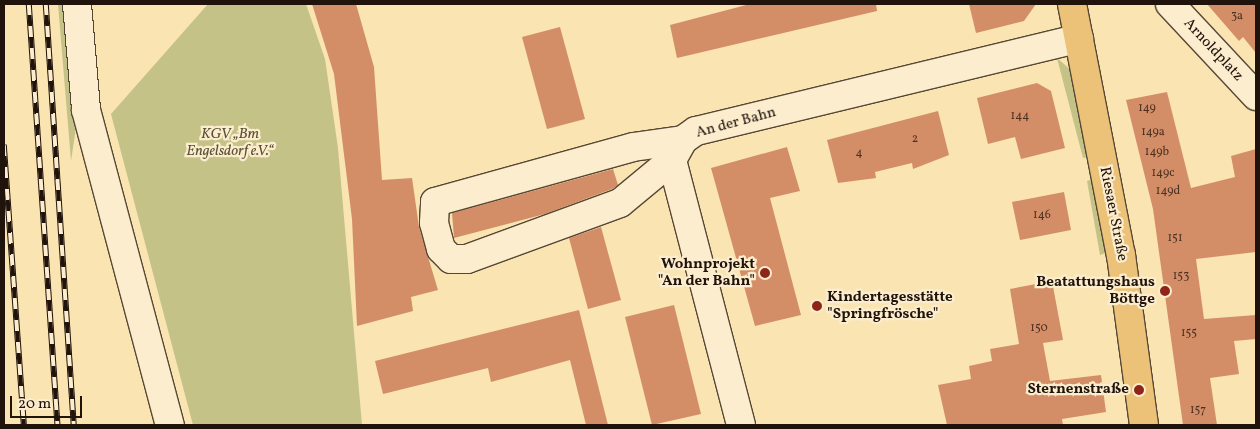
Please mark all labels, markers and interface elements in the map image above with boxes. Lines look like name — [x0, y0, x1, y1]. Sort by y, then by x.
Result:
house number: 3a — [1231, 10, 1243, 24]
street label: Arnoldplatz — [1179, 15, 1247, 85]
house number: 149 — [1138, 102, 1156, 116]
street label: An der Bahn — [694, 104, 778, 142]
house number: 144 — [1011, 110, 1029, 124]
park label: KGV „Bm Engelsdorf e.V.“ — [186, 125, 274, 160]
house number: 149a — [1141, 126, 1165, 140]
house number: 2 — [912, 133, 918, 147]
house number: 149b — [1145, 146, 1169, 160]
house number: 4 — [855, 147, 863, 161]
street label: Riesaer Straße — [1095, 165, 1131, 263]
house number: 149c — [1151, 167, 1175, 181]
house number: 149d — [1156, 185, 1180, 199]
house number: 146 — [1033, 209, 1051, 223]
house number: 151 — [1167, 232, 1183, 246]
place label: Wohnprojekt "An der Bahn" — [658, 255, 755, 290]
marker: Wohnprojekt "An der Bahn" — [759, 267, 771, 279]
house number: 153 — [1173, 270, 1189, 284]
place label: Beatattungshaus Böttge — [1036, 273, 1155, 308]
marker: Beatattungshaus Böttge — [1159, 285, 1171, 297]
place label: Kindertagesstätte "Springfrösche" — [827, 288, 953, 323]
marker: Kindertagesstätte "Springfrösche" — [811, 300, 823, 312]
house number: 150 — [1030, 322, 1048, 336]
house number: 155 — [1181, 327, 1197, 341]
place label: Sternenstraße — [1027, 381, 1129, 399]
marker: Sternenstraße — [1133, 384, 1145, 396]
scale bar — [12, 386, 85, 418]
text: 20 m — [18, 394, 51, 415]
house number: 157 — [1190, 404, 1206, 418]

